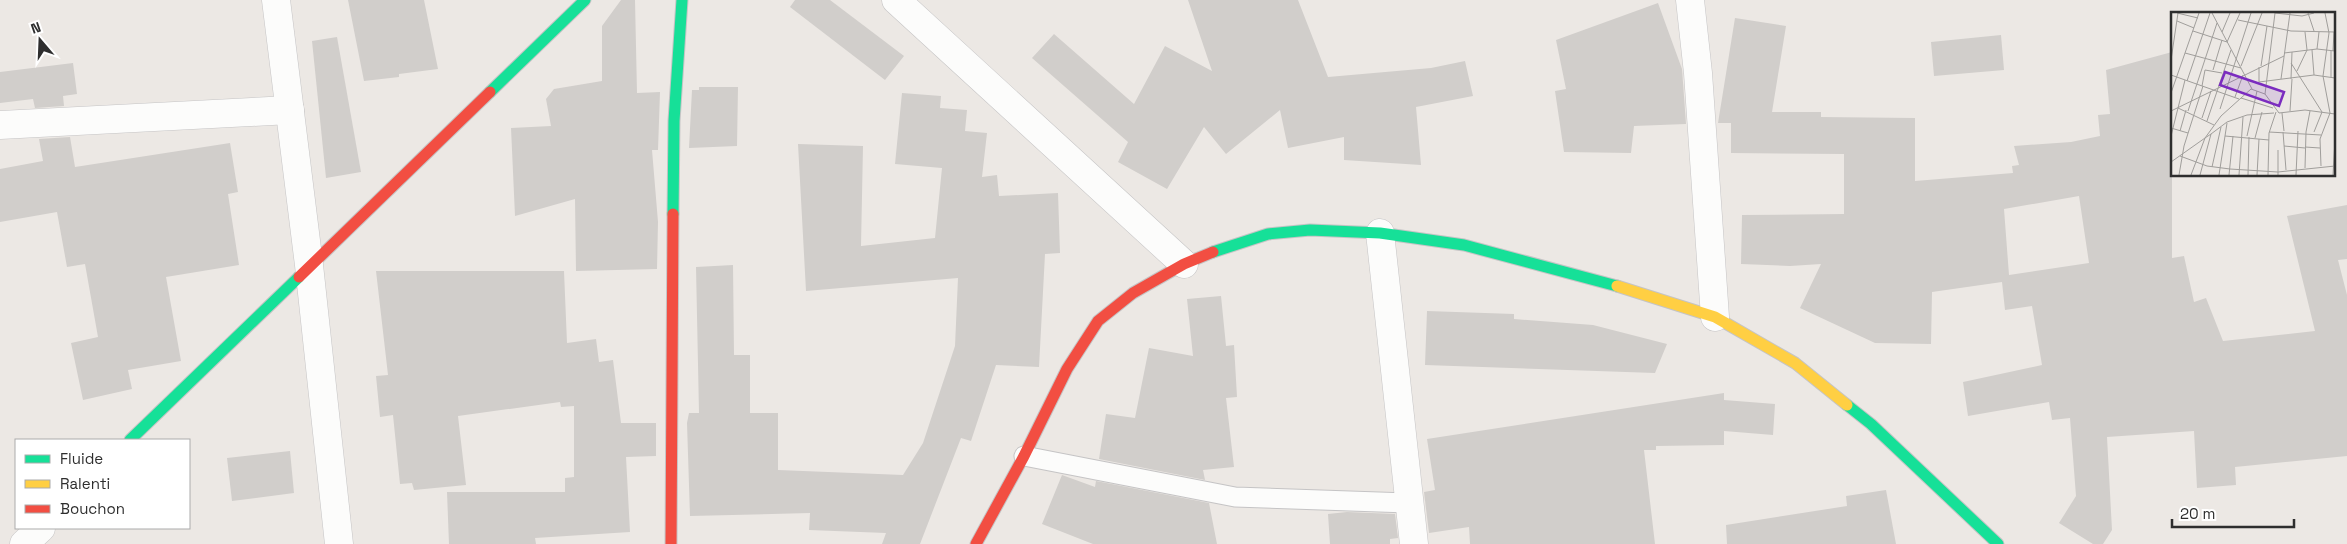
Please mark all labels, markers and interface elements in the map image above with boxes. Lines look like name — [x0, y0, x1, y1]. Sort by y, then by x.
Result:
inset map — [2171, 12, 2334, 176]
north arrow — [15, 15, 65, 65]
text: N — [28, 18, 43, 38]
legend — [15, 439, 190, 529]
text: Fluide — [60, 449, 103, 468]
text: Ralenti — [60, 474, 110, 493]
scale bar — [2172, 496, 2294, 528]
text: Bouchon — [60, 499, 125, 518]
text: 20 m — [2180, 504, 2215, 523]

